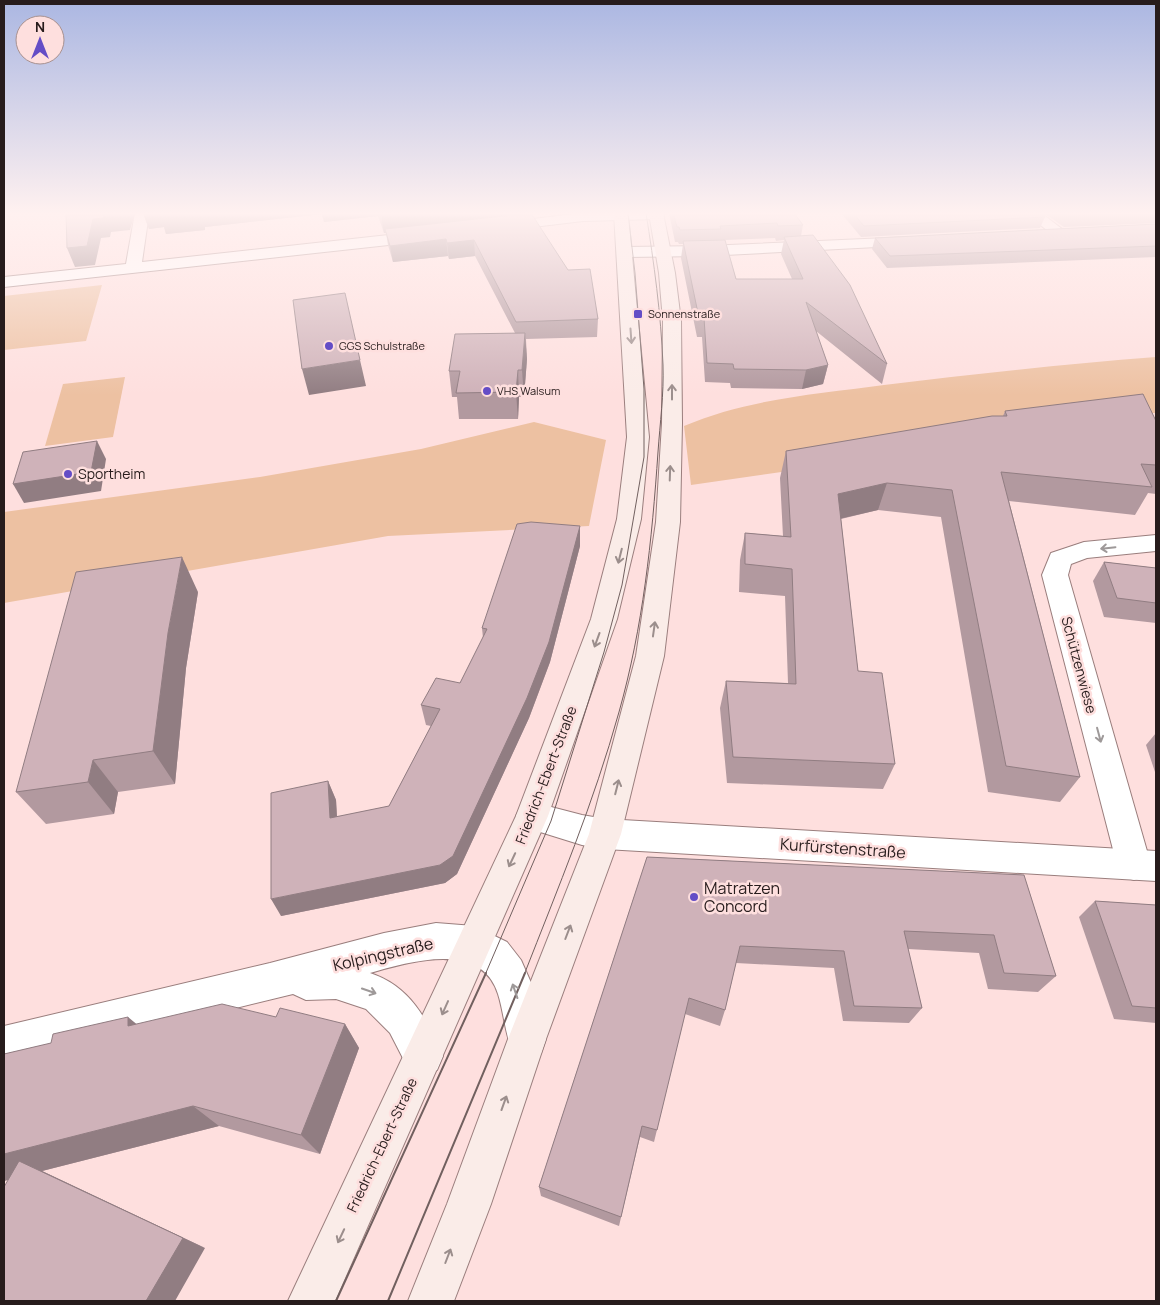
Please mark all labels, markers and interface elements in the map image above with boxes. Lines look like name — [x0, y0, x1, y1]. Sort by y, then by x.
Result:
north arrow — [15, 15, 65, 65]
text: N — [35, 17, 45, 36]
place label: Sonnenstraße — [648, 306, 721, 321]
marker: Sonnenstraße — [632, 308, 644, 320]
one-way arrow — [626, 327, 635, 343]
place label: GGS Schulstraße — [339, 338, 426, 353]
marker: GGS Schulstraße — [323, 340, 335, 352]
place label: VHS Walsum — [497, 383, 560, 398]
marker: VHS Walsum — [481, 385, 493, 397]
one-way arrow — [667, 385, 677, 401]
place label: Sportheim — [78, 464, 146, 483]
one-way arrow — [665, 465, 675, 482]
marker: Sportheim — [62, 468, 74, 480]
one-way arrow — [1100, 543, 1116, 553]
one-way arrow — [615, 548, 624, 564]
street label: Schützenwiese — [1057, 614, 1102, 715]
one-way arrow — [649, 621, 659, 637]
one-way arrow — [592, 632, 601, 647]
street label: Friedrich-Ebert-Straße — [510, 703, 581, 847]
one-way arrow — [1094, 727, 1104, 743]
one-way arrow — [613, 779, 622, 795]
street label: Kurfürstenstraße — [779, 833, 907, 863]
one-way arrow — [507, 852, 516, 867]
place label: Matratzen Concord — [704, 877, 780, 917]
marker: Matratzen Concord — [688, 891, 700, 903]
one-way arrow — [565, 925, 574, 940]
street label: Kolpingstraße — [331, 932, 435, 976]
one-way arrow — [510, 984, 519, 1000]
one-way arrow — [361, 987, 376, 996]
one-way arrow — [439, 1000, 449, 1015]
street label: Friedrich-Ebert-Straße — [342, 1074, 421, 1215]
one-way arrow — [500, 1096, 509, 1112]
one-way arrow — [335, 1228, 345, 1243]
one-way arrow — [444, 1249, 454, 1264]

